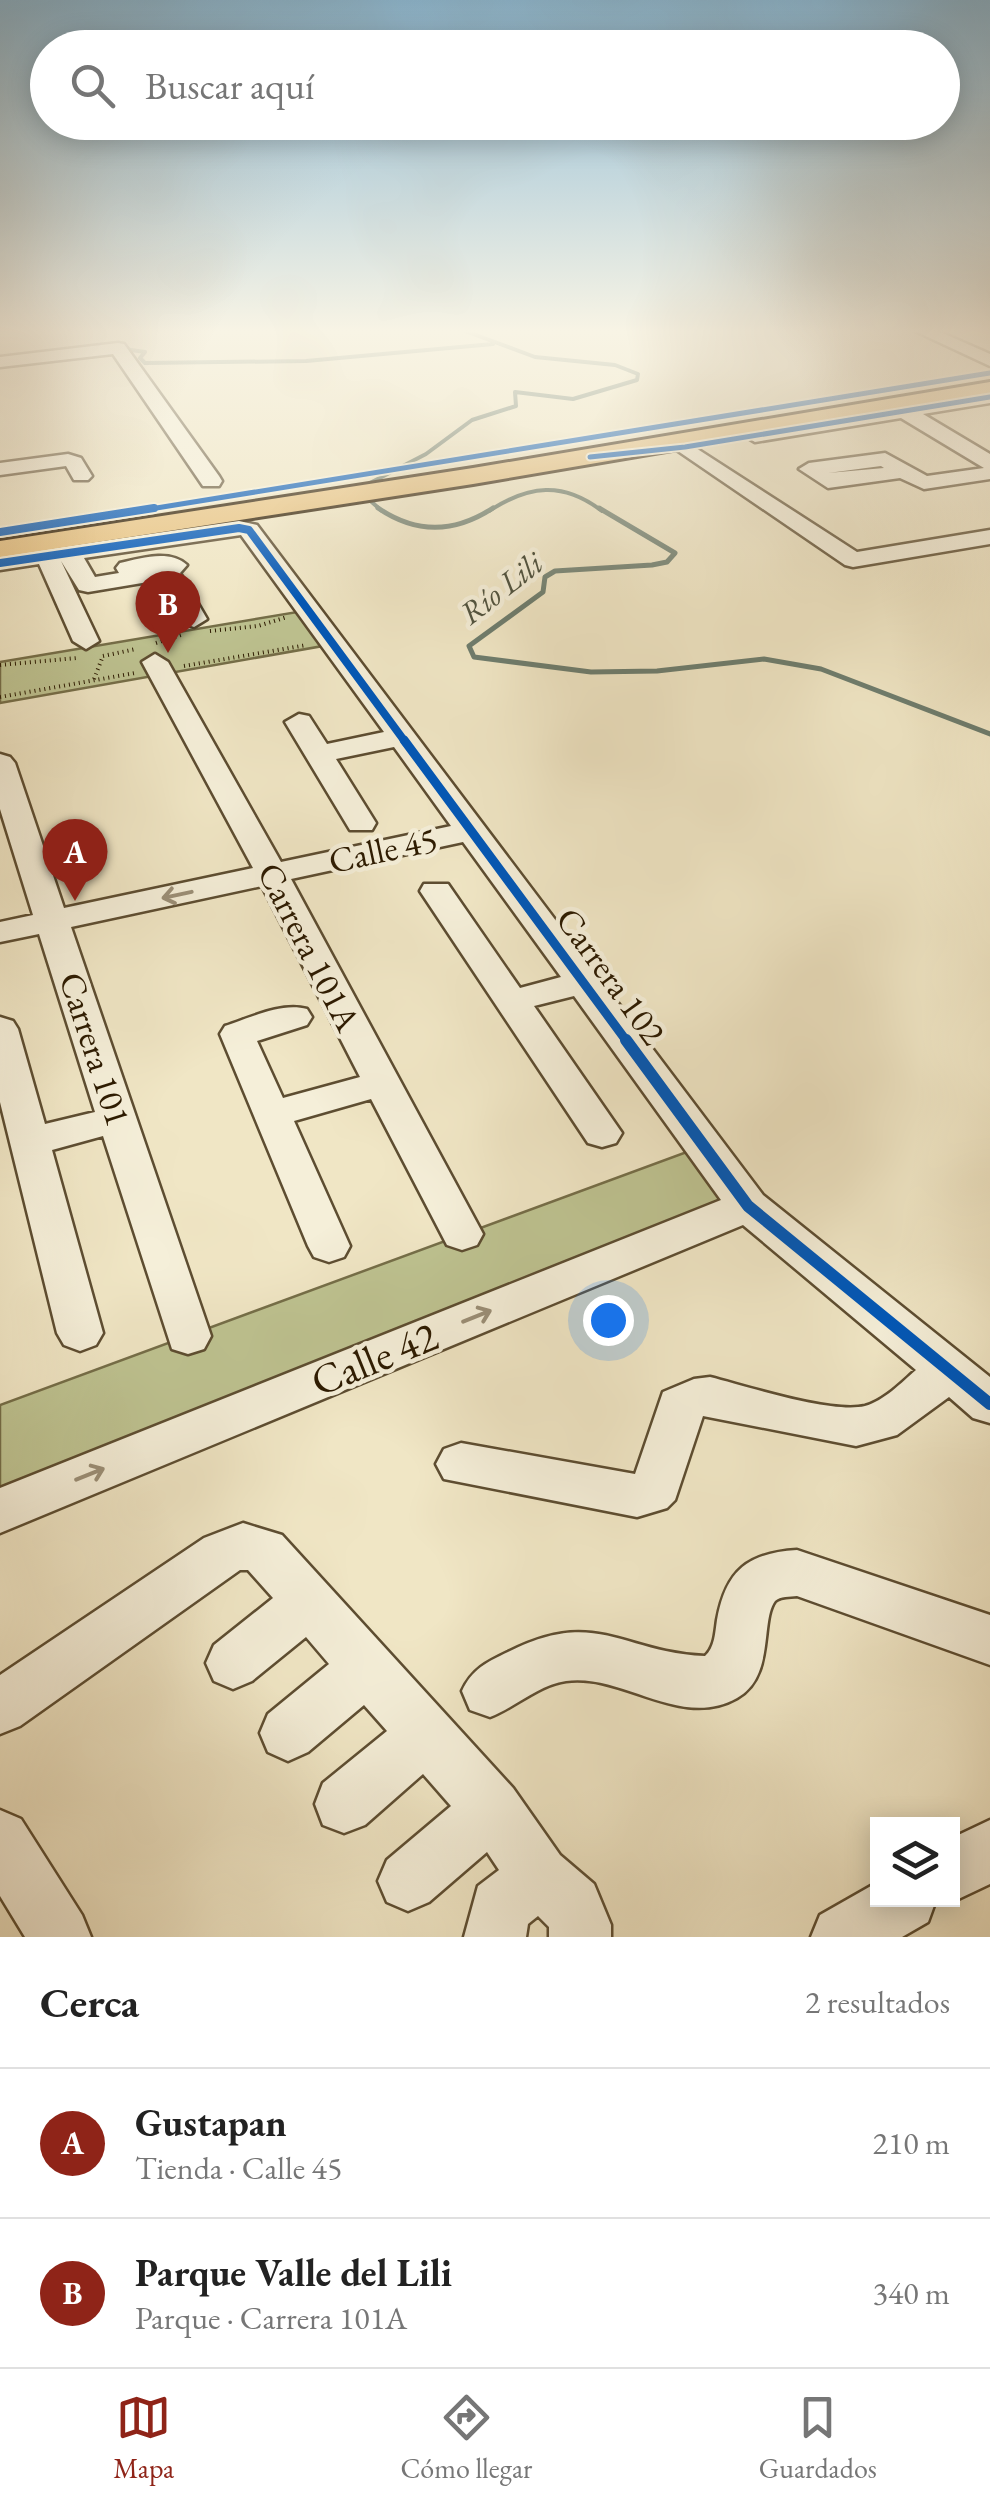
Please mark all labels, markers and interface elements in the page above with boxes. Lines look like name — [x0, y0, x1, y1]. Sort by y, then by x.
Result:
search box — [30, 30, 960, 140]
icon: search — [65, 58, 120, 113]
text: Buscar aquí — [145, 61, 314, 110]
water label: Río Lili — [451, 541, 553, 634]
pin: B — [136, 570, 200, 653]
street label: Calle 45 — [324, 816, 441, 883]
pin: A — [42, 818, 108, 901]
street label: Carrera 101A — [248, 855, 371, 1039]
one-way arrow — [162, 886, 194, 905]
street label: Carrera 102 — [547, 898, 676, 1053]
street label: Carrera 101 — [50, 966, 141, 1131]
your location — [583, 1295, 634, 1346]
one-way arrow — [461, 1306, 491, 1324]
street label: Calle 42 — [303, 1308, 446, 1409]
one-way arrow — [74, 1463, 105, 1481]
map controls — [870, 1817, 960, 1907]
button: layers — [870, 1817, 960, 1907]
text: Cerca — [40, 1975, 139, 2030]
text: 2 resultados — [805, 1981, 950, 2023]
text: Gustapan — [135, 2098, 287, 2147]
text: A — [61, 2122, 84, 2164]
text: 210 m — [873, 2122, 950, 2164]
text: Tienda · Calle 45 — [135, 2147, 342, 2189]
text: Parque Valle del Lili — [135, 2248, 452, 2297]
text: B — [62, 2272, 83, 2314]
text: 340 m — [873, 2272, 950, 2314]
text: Parque · Carrera 101A — [135, 2297, 407, 2339]
tab: Mapa — [113, 2390, 174, 2486]
tab: Cómo llegar — [400, 2390, 532, 2486]
tab: Guardados — [759, 2390, 877, 2486]

